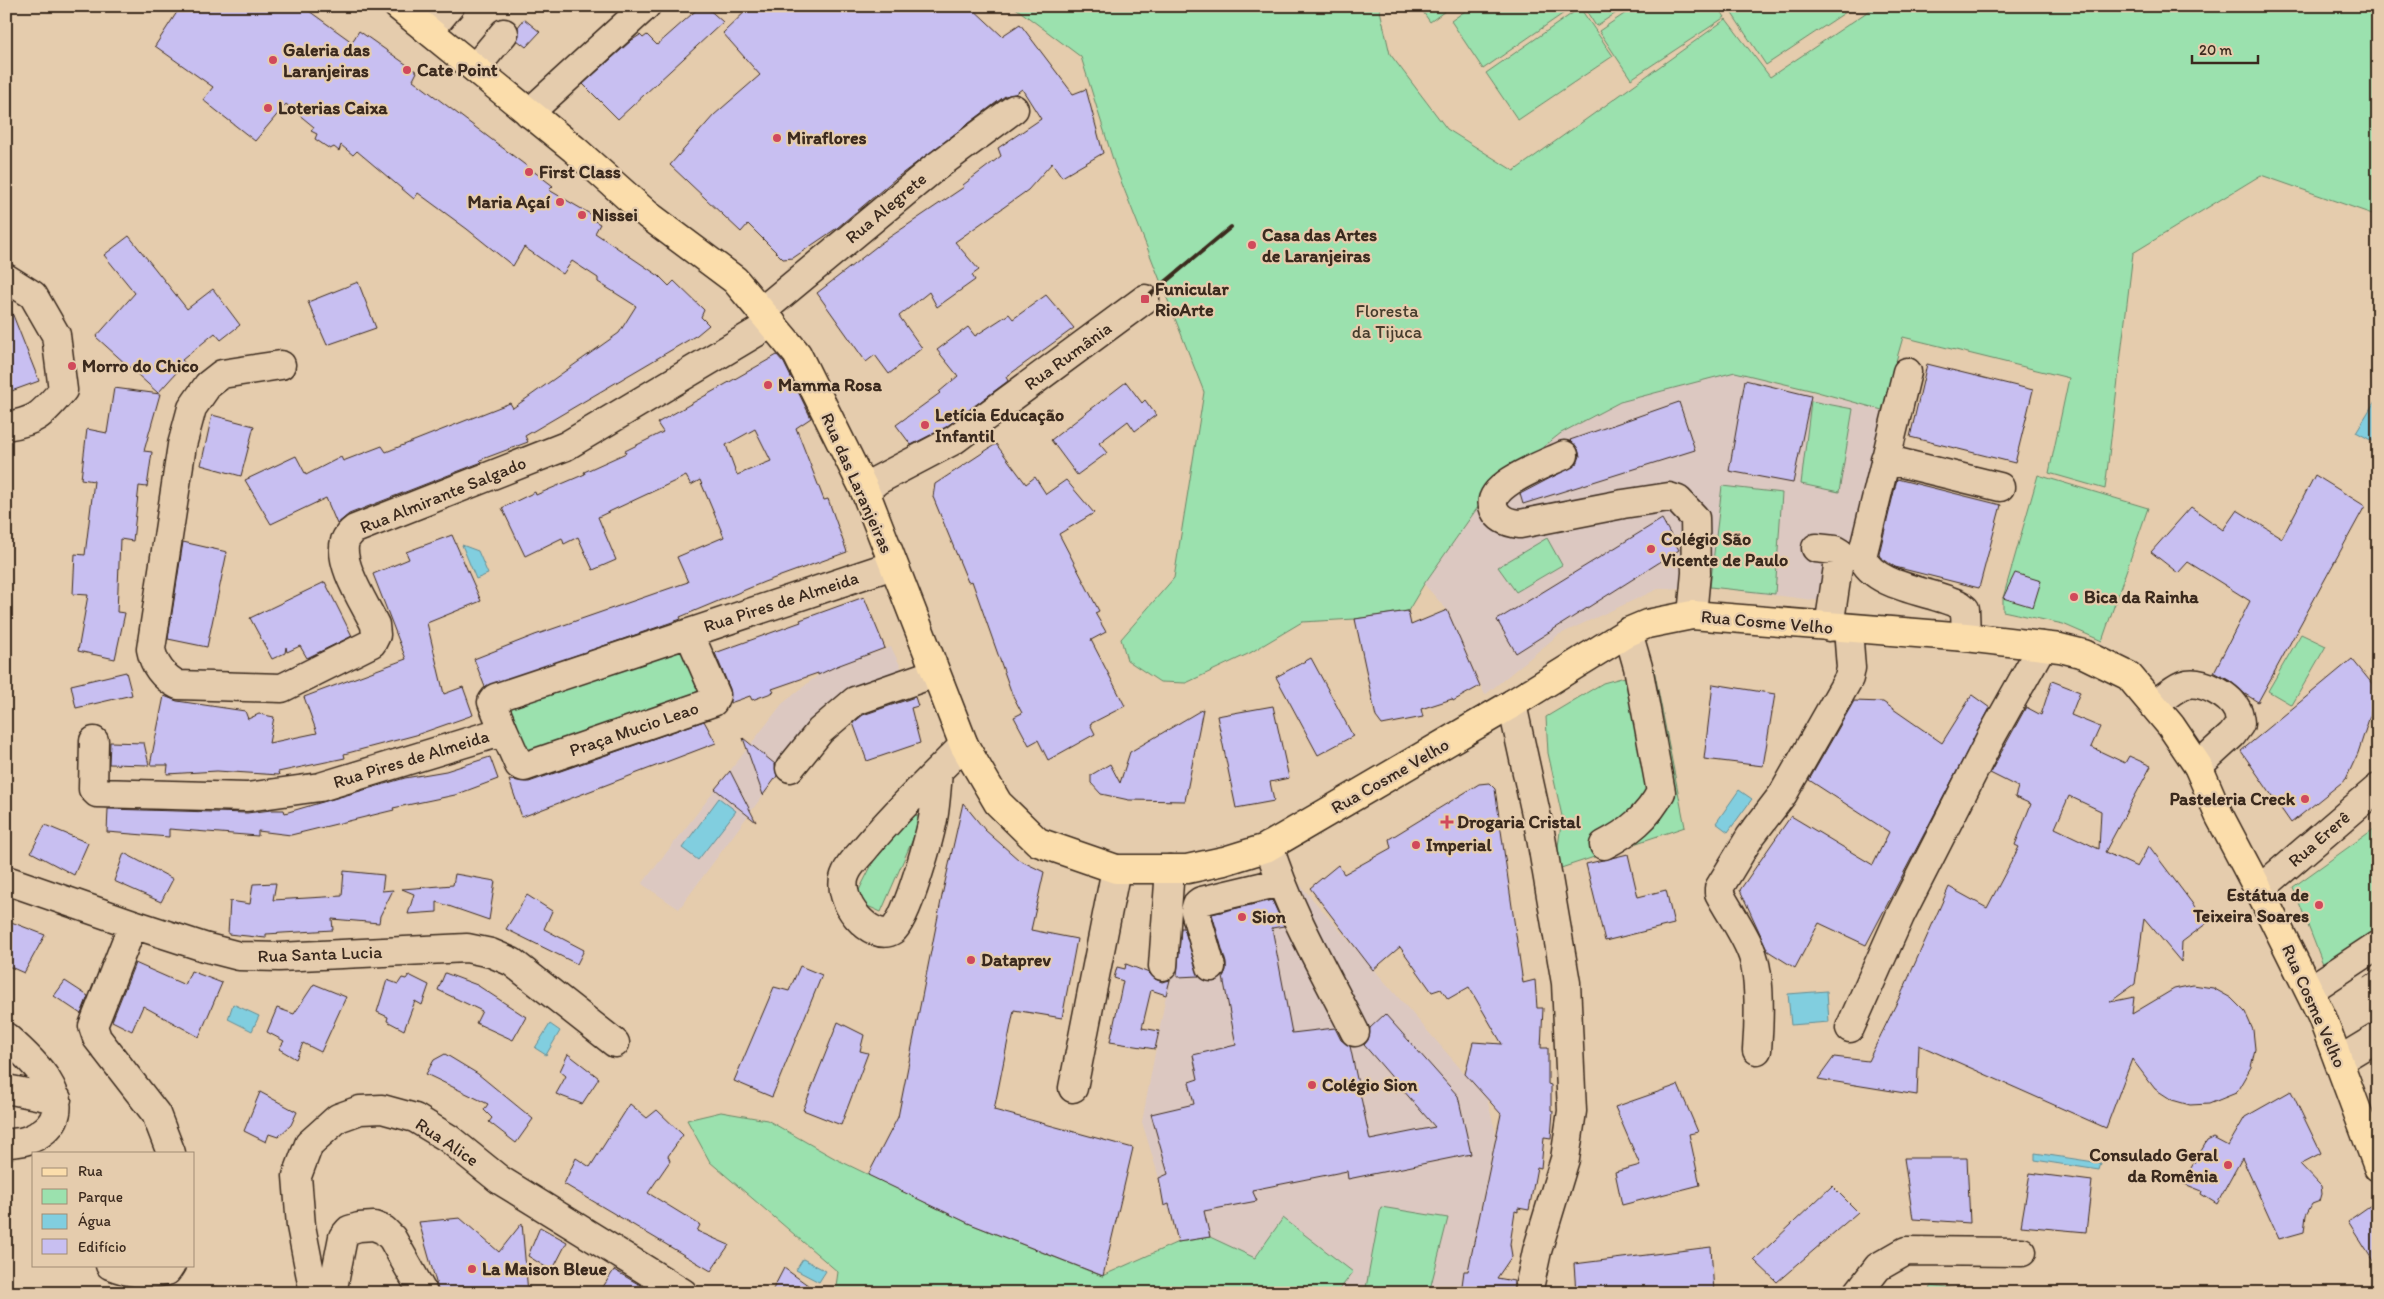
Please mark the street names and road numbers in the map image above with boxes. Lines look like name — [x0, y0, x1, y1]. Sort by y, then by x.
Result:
street label: Rua Alegrete — [841, 168, 931, 248]
street label: Rua Rumânia — [1020, 317, 1116, 395]
street label: Rua das Laranjeiras — [816, 409, 898, 557]
street label: Rua Almirante Salgado — [357, 452, 529, 538]
street label: Rua Pires de Almeida — [701, 566, 861, 637]
street label: Rua Cosme Velho — [1700, 605, 1834, 639]
street label: Praça Mucio Leao — [566, 697, 702, 761]
street label: Rua Pires de Almeida — [330, 725, 492, 793]
street label: Rua Cosme Velho — [1327, 733, 1453, 819]
street label: Rua Ererê — [2284, 806, 2354, 872]
street label: Rua Santa Lucia — [257, 941, 383, 967]
street label: Rua Cosme Velho — [2277, 941, 2351, 1071]
street label: Rua Alice — [411, 1113, 483, 1171]

